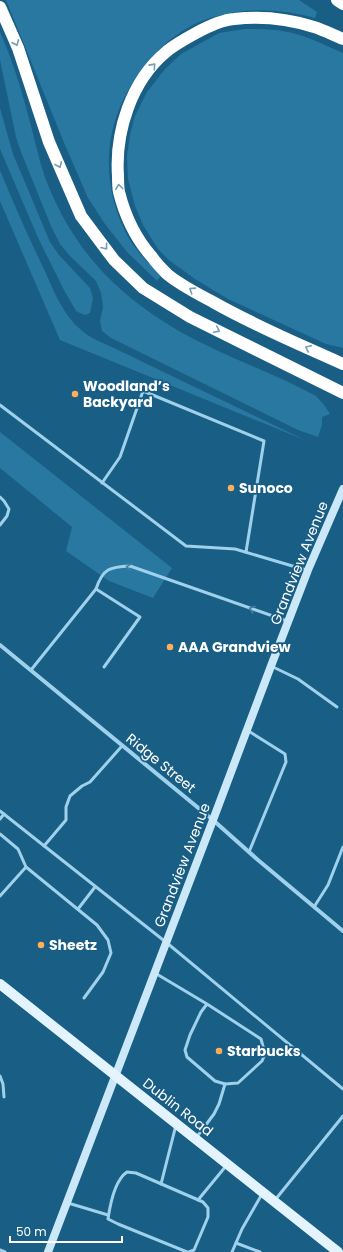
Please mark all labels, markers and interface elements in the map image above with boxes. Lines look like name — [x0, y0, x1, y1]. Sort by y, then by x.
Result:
one-way arrow — [11, 39, 19, 46]
one-way arrow — [148, 63, 156, 71]
one-way arrow — [55, 162, 63, 169]
one-way arrow — [115, 184, 124, 190]
one-way arrow — [100, 243, 107, 250]
one-way arrow — [189, 287, 196, 294]
one-way arrow — [213, 325, 220, 333]
one-way arrow — [304, 345, 312, 353]
place label: Woodland’s Backyard — [83, 376, 170, 412]
marker: Woodland’s Backyard — [70, 389, 80, 399]
place label: Sunoco — [239, 478, 293, 498]
marker: Sunoco — [226, 483, 236, 493]
street label: Grandview Avenue — [265, 498, 333, 628]
one-way arrow — [125, 563, 132, 572]
one-way arrow — [248, 605, 255, 613]
place label: AAA Grandview — [178, 637, 292, 657]
marker: AAA Grandview — [165, 642, 175, 652]
street label: Ridge Street — [122, 729, 200, 797]
street label: Grandview Avenue — [149, 800, 215, 930]
place label: Sheetz — [49, 935, 97, 955]
marker: Sheetz — [36, 940, 46, 950]
place label: Starbucks — [227, 1041, 301, 1061]
marker: Starbucks — [214, 1046, 224, 1056]
street label: Dublin Road — [139, 1073, 217, 1141]
scale bar — [10, 1218, 122, 1244]
text: 50 m — [16, 1223, 47, 1240]

